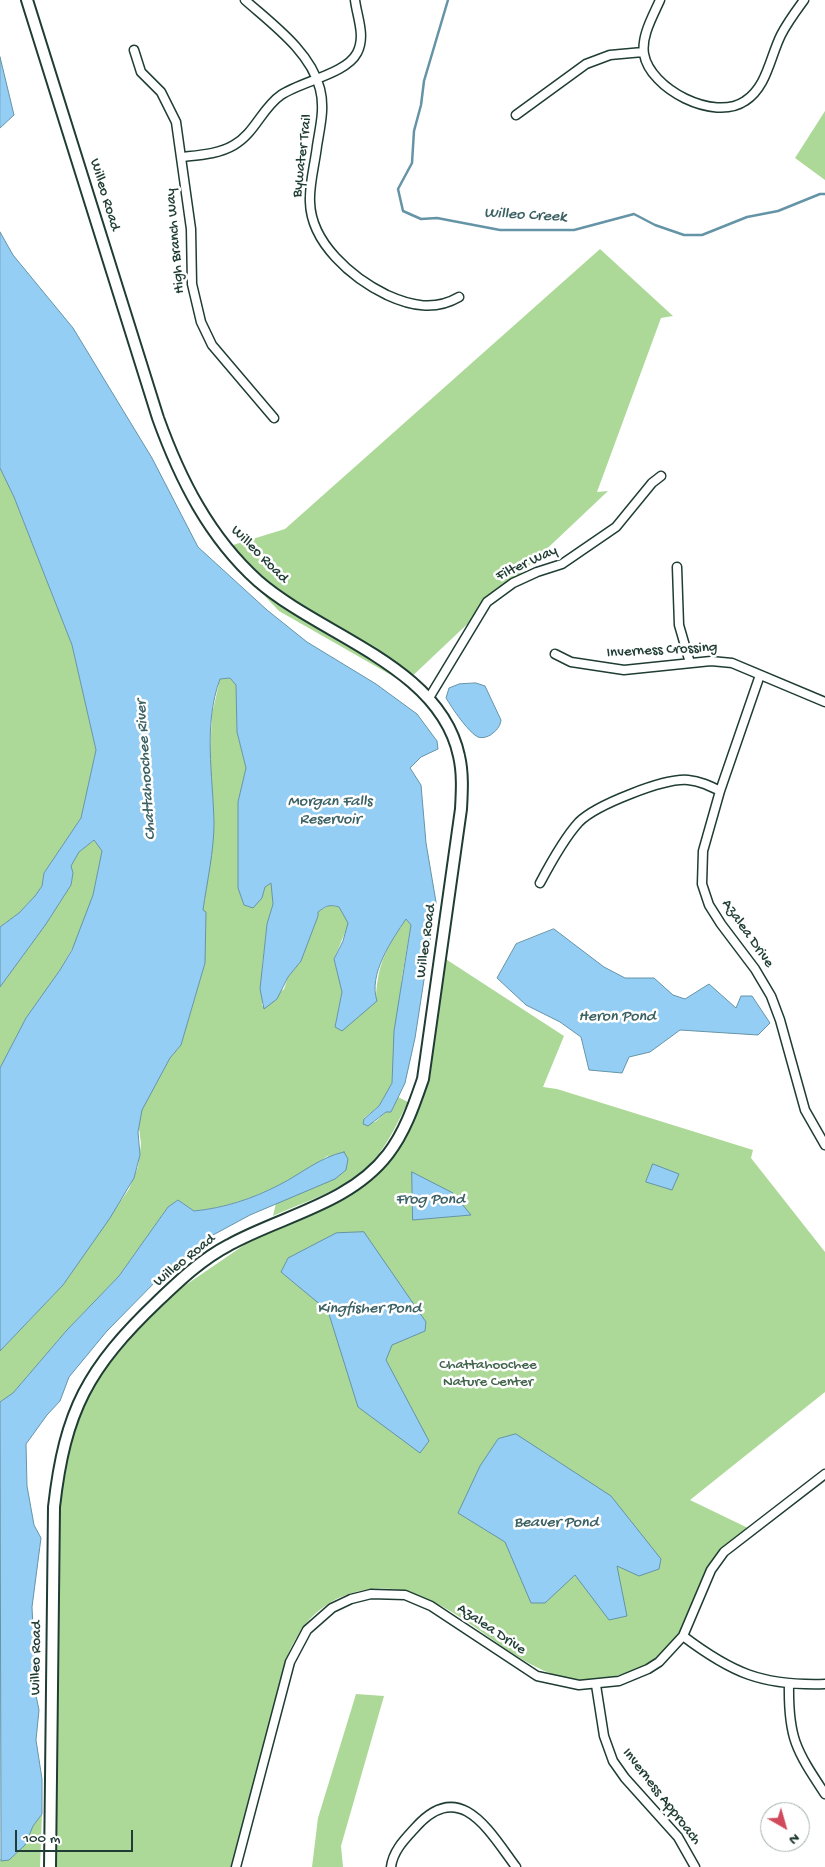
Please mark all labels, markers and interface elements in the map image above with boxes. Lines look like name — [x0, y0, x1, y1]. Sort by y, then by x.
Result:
street label: Bywater Trail — [289, 113, 317, 199]
street label: Willeo Road — [85, 157, 123, 233]
street label: High Branch Way — [162, 188, 190, 294]
water label: Willeo Creek — [483, 204, 567, 228]
street label: Willeo Road — [226, 522, 292, 588]
street label: Filter Way — [494, 542, 560, 586]
street label: Inverness Crossing — [606, 639, 718, 663]
water label: Chattahoochee River — [133, 699, 161, 841]
water label: Morgan Falls Reservoir — [288, 793, 372, 831]
street label: Azalea Drive — [717, 896, 777, 972]
street label: Willeo Road — [413, 903, 441, 979]
water label: Heron Pond — [579, 1008, 655, 1028]
water label: Frog Pond — [395, 1191, 465, 1211]
street label: Willeo Road — [150, 1231, 220, 1291]
water label: Kingfisher Pond — [317, 1300, 421, 1320]
park label: Chattahoochee Nature Center — [439, 1357, 537, 1392]
water label: Beaver Pond — [514, 1514, 598, 1534]
street label: Azalea Drive — [453, 1600, 529, 1660]
street label: Willeo Road — [27, 1621, 47, 1695]
street label: Inverness Approach — [618, 1745, 704, 1849]
north arrow — [760, 1802, 810, 1852]
scale bar — [18, 1820, 135, 1852]
text: N — [785, 1829, 803, 1848]
text: 100 m — [23, 1830, 60, 1848]

